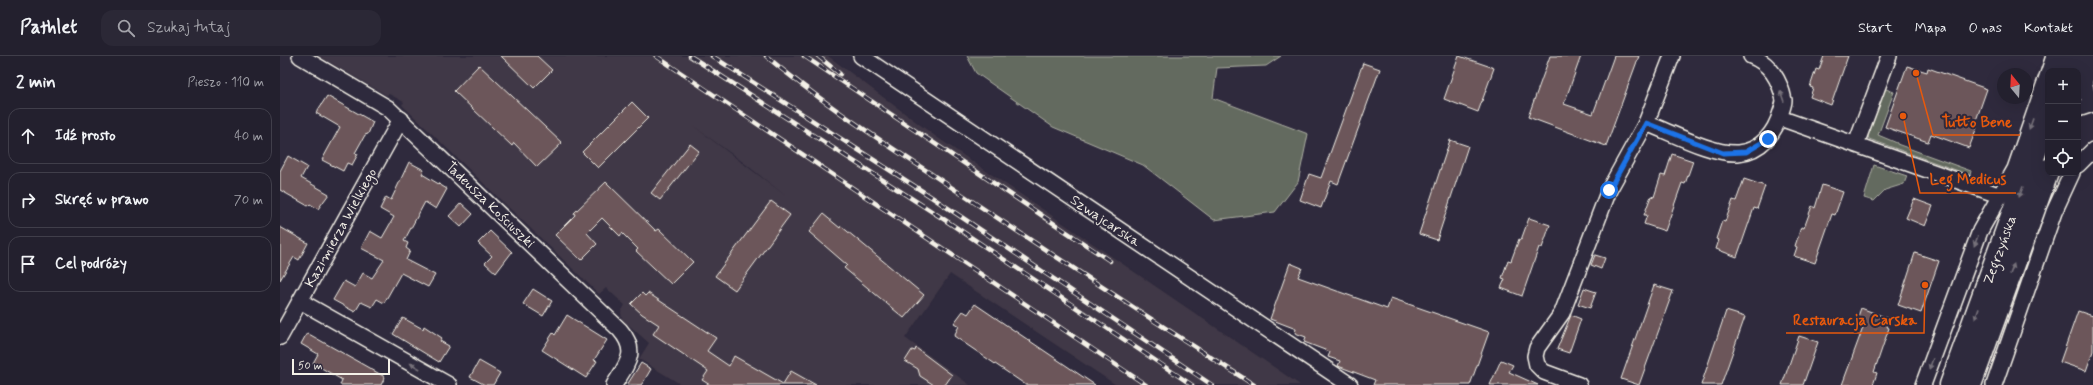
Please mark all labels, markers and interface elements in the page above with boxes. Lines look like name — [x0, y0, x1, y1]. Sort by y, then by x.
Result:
search box — [101, 10, 381, 46]
text: Pathlet — [20, 15, 77, 40]
icon: search — [115, 17, 137, 39]
text: Szukaj tutaj — [147, 18, 230, 38]
text: Start — [1858, 19, 1893, 37]
text: Mapa — [1915, 19, 1947, 37]
text: O nas — [1969, 19, 2002, 37]
text: Kontakt — [2024, 19, 2073, 37]
north arrow — [1997, 68, 2033, 104]
map controls — [2045, 68, 2081, 176]
button: + — [2045, 68, 2081, 104]
text: 2 min — [16, 71, 56, 93]
text: Pieszo · 110 m — [187, 74, 264, 91]
one-way arrow — [1779, 89, 1785, 101]
button: − — [2045, 104, 2081, 140]
callout: Tutto Bene — [1933, 108, 2020, 135]
text: Tutto Bene — [1942, 113, 2012, 133]
one-way arrow — [2028, 119, 2034, 131]
icon: ahead — [17, 125, 39, 147]
text: Idź prosto — [55, 126, 116, 146]
text: 40 m — [234, 128, 263, 145]
route end — [1759, 130, 1777, 148]
button: locate — [2045, 140, 2081, 176]
street label: Tadeusza Kościuszki — [442, 158, 538, 252]
street label: Kazimierza Wielkiego — [301, 165, 382, 291]
callout: Leg Medicus — [1920, 166, 2016, 193]
text: Leg Medicus — [1930, 170, 2007, 192]
route start — [1600, 181, 1618, 199]
one-way arrow — [2017, 186, 2023, 198]
icon: right — [17, 189, 39, 211]
text: Skręć w prawo — [55, 190, 149, 210]
street label: Szwajcarska — [1067, 191, 1144, 251]
text: 70 m — [234, 192, 263, 209]
street label: Zegrzyńska — [1979, 213, 2023, 288]
one-way arrow — [1972, 236, 1978, 248]
icon: arrive — [17, 253, 39, 275]
text: Cel podróży — [55, 254, 127, 274]
one-way arrow — [2009, 263, 2015, 275]
callout: Restauracja Carska — [1786, 306, 1924, 333]
one-way arrow — [1973, 309, 1979, 321]
text: Restauracja Carska — [1793, 311, 1918, 331]
scale bar — [292, 357, 390, 376]
one-way arrow — [1928, 358, 1934, 370]
text: 50 m — [298, 359, 323, 373]
one-way arrow — [409, 362, 421, 369]

